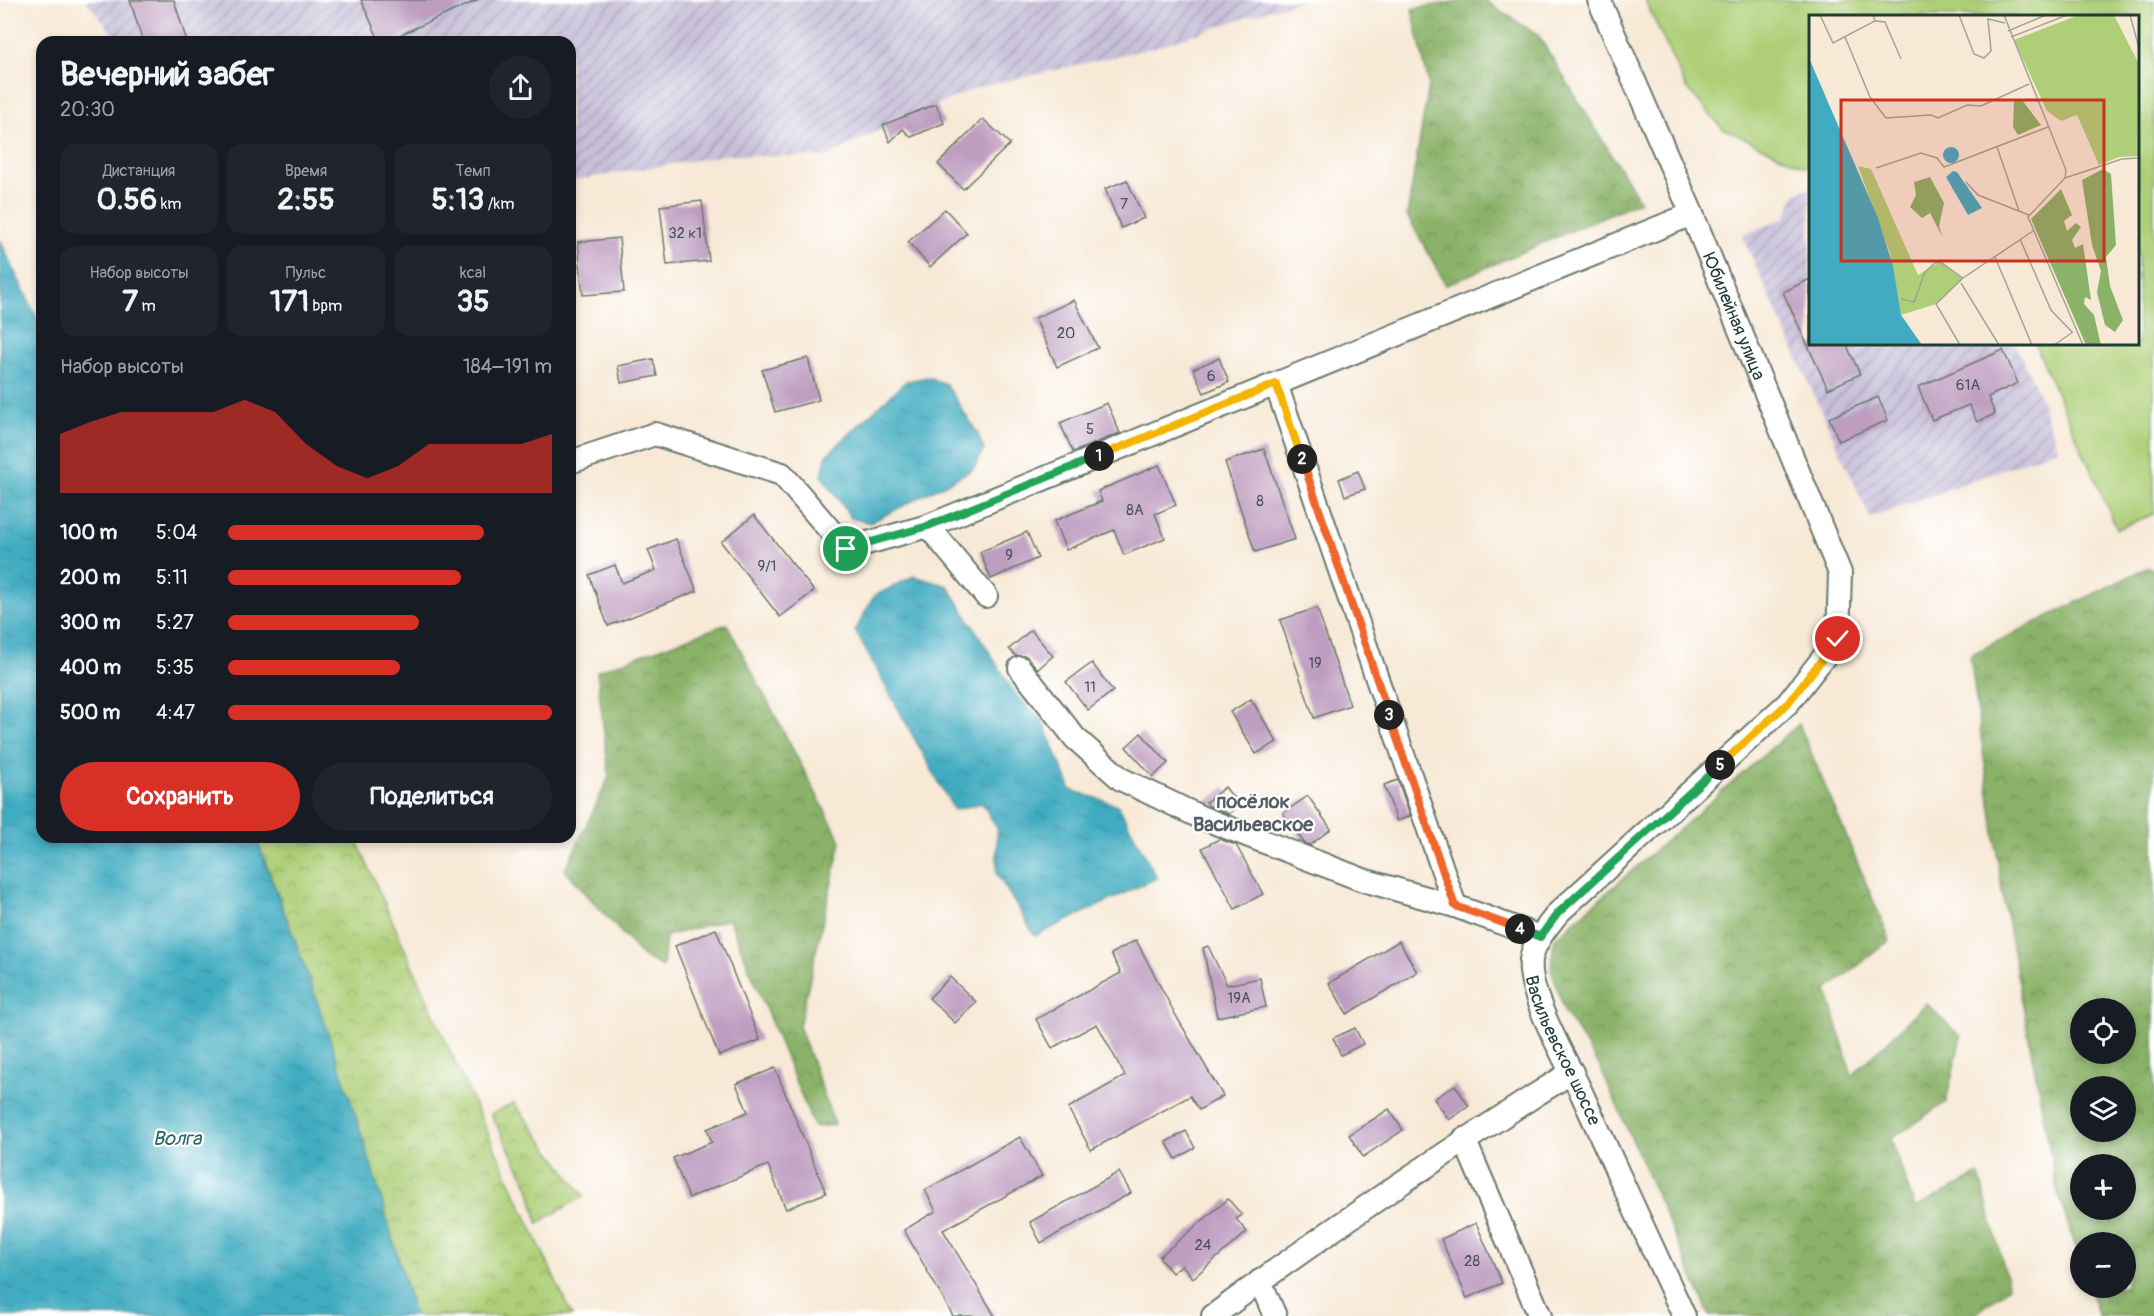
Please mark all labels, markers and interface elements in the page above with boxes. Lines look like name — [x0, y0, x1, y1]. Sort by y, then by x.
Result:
inset map — [1809, 15, 2139, 345]
text: Вечерний забег — [60, 54, 274, 95]
button: share — [489, 56, 552, 119]
text: 20:30 — [60, 97, 115, 122]
text: Дистанция — [103, 161, 175, 181]
text: Время — [285, 161, 327, 181]
text: Темп — [455, 161, 491, 181]
text: 0.56 — [96, 181, 157, 218]
text: 2:55 — [277, 181, 335, 218]
text: 5:13 — [432, 181, 484, 218]
text: km — [157, 194, 182, 214]
text: /km — [484, 194, 514, 214]
house number: 7 — [1120, 195, 1128, 214]
house number: 32 к1 — [668, 224, 702, 243]
street label: Юбилейная улица — [1698, 249, 1771, 383]
text: Набор высоты — [89, 263, 189, 283]
text: Пульс — [286, 263, 326, 283]
text: kcal — [460, 263, 486, 283]
text: 7 — [122, 283, 138, 320]
text: 171 — [270, 283, 309, 320]
text: 35 — [457, 283, 490, 320]
text: m — [138, 296, 156, 316]
text: bpm — [309, 296, 342, 316]
house number: 20 — [1057, 324, 1075, 343]
text: Набор высоты — [60, 354, 184, 379]
text: 184–191 m — [463, 354, 552, 379]
house number: 6 — [1207, 367, 1215, 386]
house number: 61А — [1956, 376, 1980, 395]
house number: 5 — [1086, 420, 1094, 439]
pin: 1 — [1084, 441, 1114, 471]
pin: 2 — [1287, 444, 1317, 474]
text: 1 — [1096, 446, 1102, 466]
text: 2 — [1298, 449, 1306, 469]
house number: 8 — [1256, 492, 1264, 511]
house number: 8А — [1126, 501, 1144, 520]
text: 100 m — [60, 520, 117, 545]
text: 5:04 — [156, 520, 197, 545]
pin — [820, 523, 871, 574]
icon: arrive — [829, 532, 862, 565]
house number: 9 — [1005, 546, 1013, 565]
house number: 9/1 — [758, 557, 776, 576]
text: 200 m — [60, 565, 121, 590]
text: 5:11 — [156, 565, 188, 590]
text: 300 m — [60, 610, 121, 635]
text: 5:27 — [156, 610, 194, 635]
pin — [1812, 613, 1863, 664]
icon: check — [1821, 622, 1854, 655]
house number: 19 — [1308, 654, 1322, 673]
text: 400 m — [60, 655, 121, 680]
text: 5:35 — [156, 655, 194, 680]
house number: 11 — [1084, 678, 1096, 697]
text: 500 m — [60, 700, 120, 725]
text: 4:47 — [156, 700, 195, 725]
pin: 3 — [1374, 700, 1404, 730]
text: 3 — [1385, 705, 1393, 725]
pin: 5 — [1705, 750, 1735, 780]
text: 5 — [1716, 755, 1724, 775]
button: Сохранить — [60, 762, 300, 831]
button: Поделиться — [312, 762, 552, 831]
district label: посёлок Васильевское — [1193, 789, 1314, 837]
pin: 4 — [1505, 914, 1535, 944]
text: 4 — [1515, 919, 1525, 939]
street label: Васильевское шоссе — [1520, 973, 1606, 1129]
house number: 19А — [1227, 989, 1251, 1008]
map controls — [2070, 998, 2136, 1298]
button: locate — [2070, 998, 2136, 1064]
button: layers — [2070, 1076, 2136, 1142]
water label: Волга — [153, 1126, 203, 1151]
button: + — [2070, 1154, 2136, 1220]
button: − — [2070, 1232, 2136, 1298]
house number: 24 — [1194, 1236, 1212, 1255]
house number: 28 — [1464, 1252, 1480, 1271]

